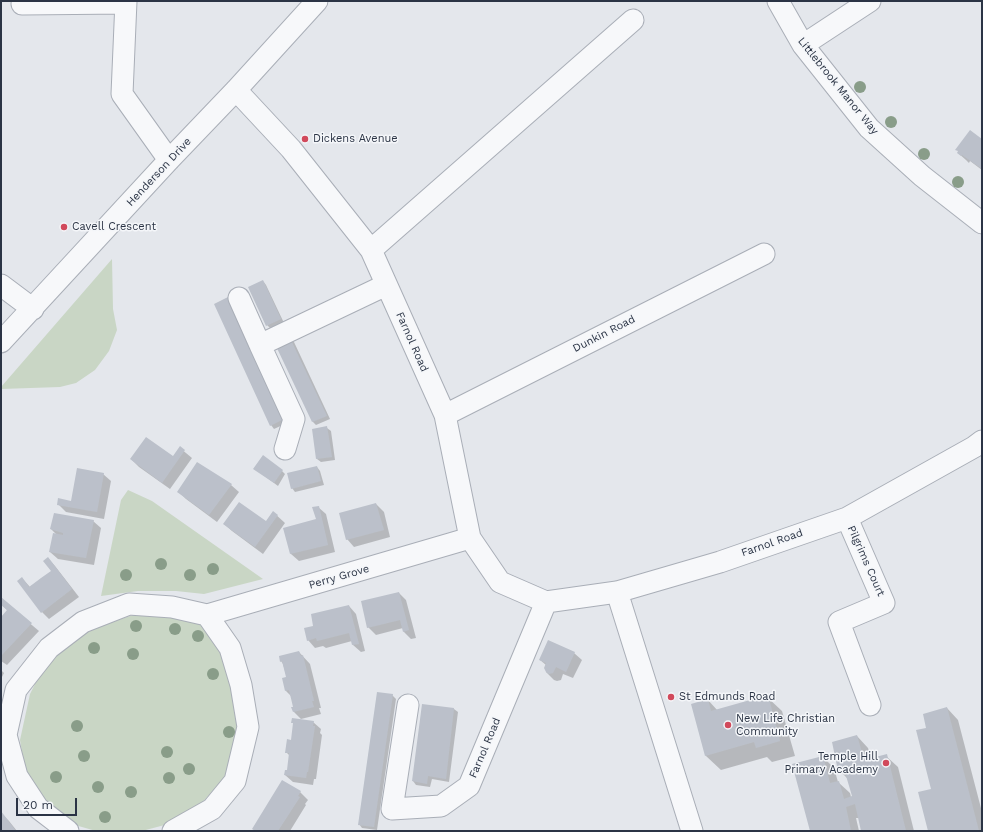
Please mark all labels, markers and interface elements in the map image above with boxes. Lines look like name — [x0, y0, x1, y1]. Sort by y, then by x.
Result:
street label: Littlebrook Manor Way — [795, 35, 881, 137]
place label: Dickens Avenue — [313, 132, 398, 146]
marker: Dickens Avenue — [300, 134, 310, 144]
street label: Henderson Drive — [124, 135, 194, 209]
place label: Cavell Crescent — [72, 220, 156, 234]
marker: Cavell Crescent — [59, 222, 69, 232]
street label: Farnol Road — [393, 310, 431, 374]
street label: Dunkin Road — [571, 313, 637, 355]
street label: Pilgrims Court — [845, 524, 887, 598]
street label: Farnol Road — [739, 526, 805, 560]
street label: Perry Grove — [307, 562, 371, 592]
place label: St Edmunds Road — [679, 690, 775, 704]
marker: St Edmunds Road — [666, 692, 676, 702]
place label: New Life Christian Community — [736, 712, 835, 738]
street label: Farnol Road — [466, 716, 504, 780]
marker: New Life Christian Community — [723, 720, 733, 730]
place label: Temple Hill Primary Academy — [784, 750, 878, 776]
marker: Temple Hill Primary Academy — [881, 758, 891, 768]
scale bar — [18, 790, 79, 816]
text: 20 m — [23, 798, 53, 812]

